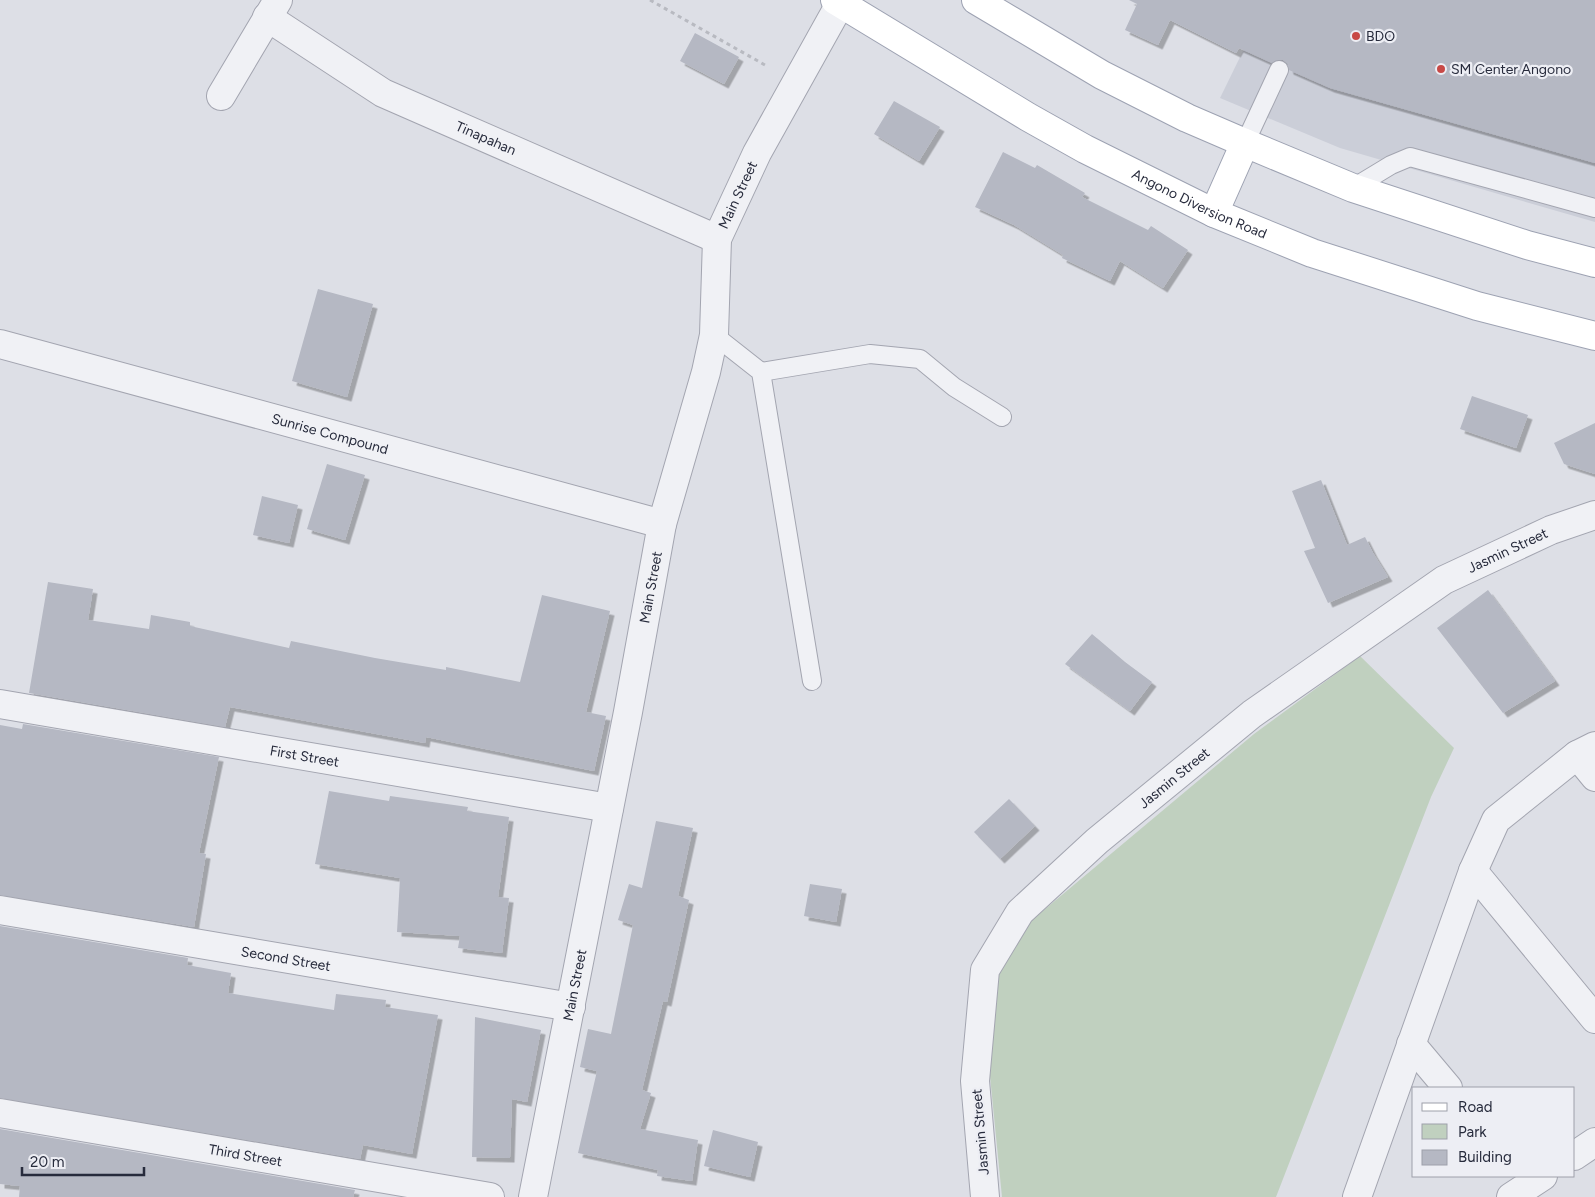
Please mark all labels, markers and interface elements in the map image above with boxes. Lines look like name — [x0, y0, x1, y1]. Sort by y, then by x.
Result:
place label: BDO — [1366, 28, 1395, 45]
marker: BDO — [1350, 30, 1362, 42]
place label: SM Center Angono — [1451, 61, 1571, 78]
marker: SM Center Angono — [1435, 63, 1447, 75]
street label: Tinapahan — [453, 118, 519, 159]
street label: Main Street — [715, 159, 761, 232]
street label: Angono Diversion Road — [1129, 166, 1269, 243]
street label: Sunrise Compound — [270, 410, 390, 458]
street label: Jasmin Street — [1465, 525, 1551, 577]
street label: Main Street — [636, 550, 666, 625]
street label: First Street — [269, 742, 341, 771]
street label: Jasmin Street — [1136, 744, 1213, 812]
street label: Second Street — [240, 943, 332, 975]
street label: Main Street — [560, 948, 590, 1022]
legend — [1412, 1087, 1575, 1177]
street label: Jasmin Street — [968, 1088, 993, 1176]
text: Road — [1458, 1098, 1493, 1116]
text: Park — [1458, 1123, 1487, 1141]
street label: Third Street — [207, 1141, 283, 1170]
scale bar — [22, 1144, 145, 1176]
text: Building — [1458, 1148, 1512, 1166]
text: 20 m — [30, 1153, 64, 1171]

